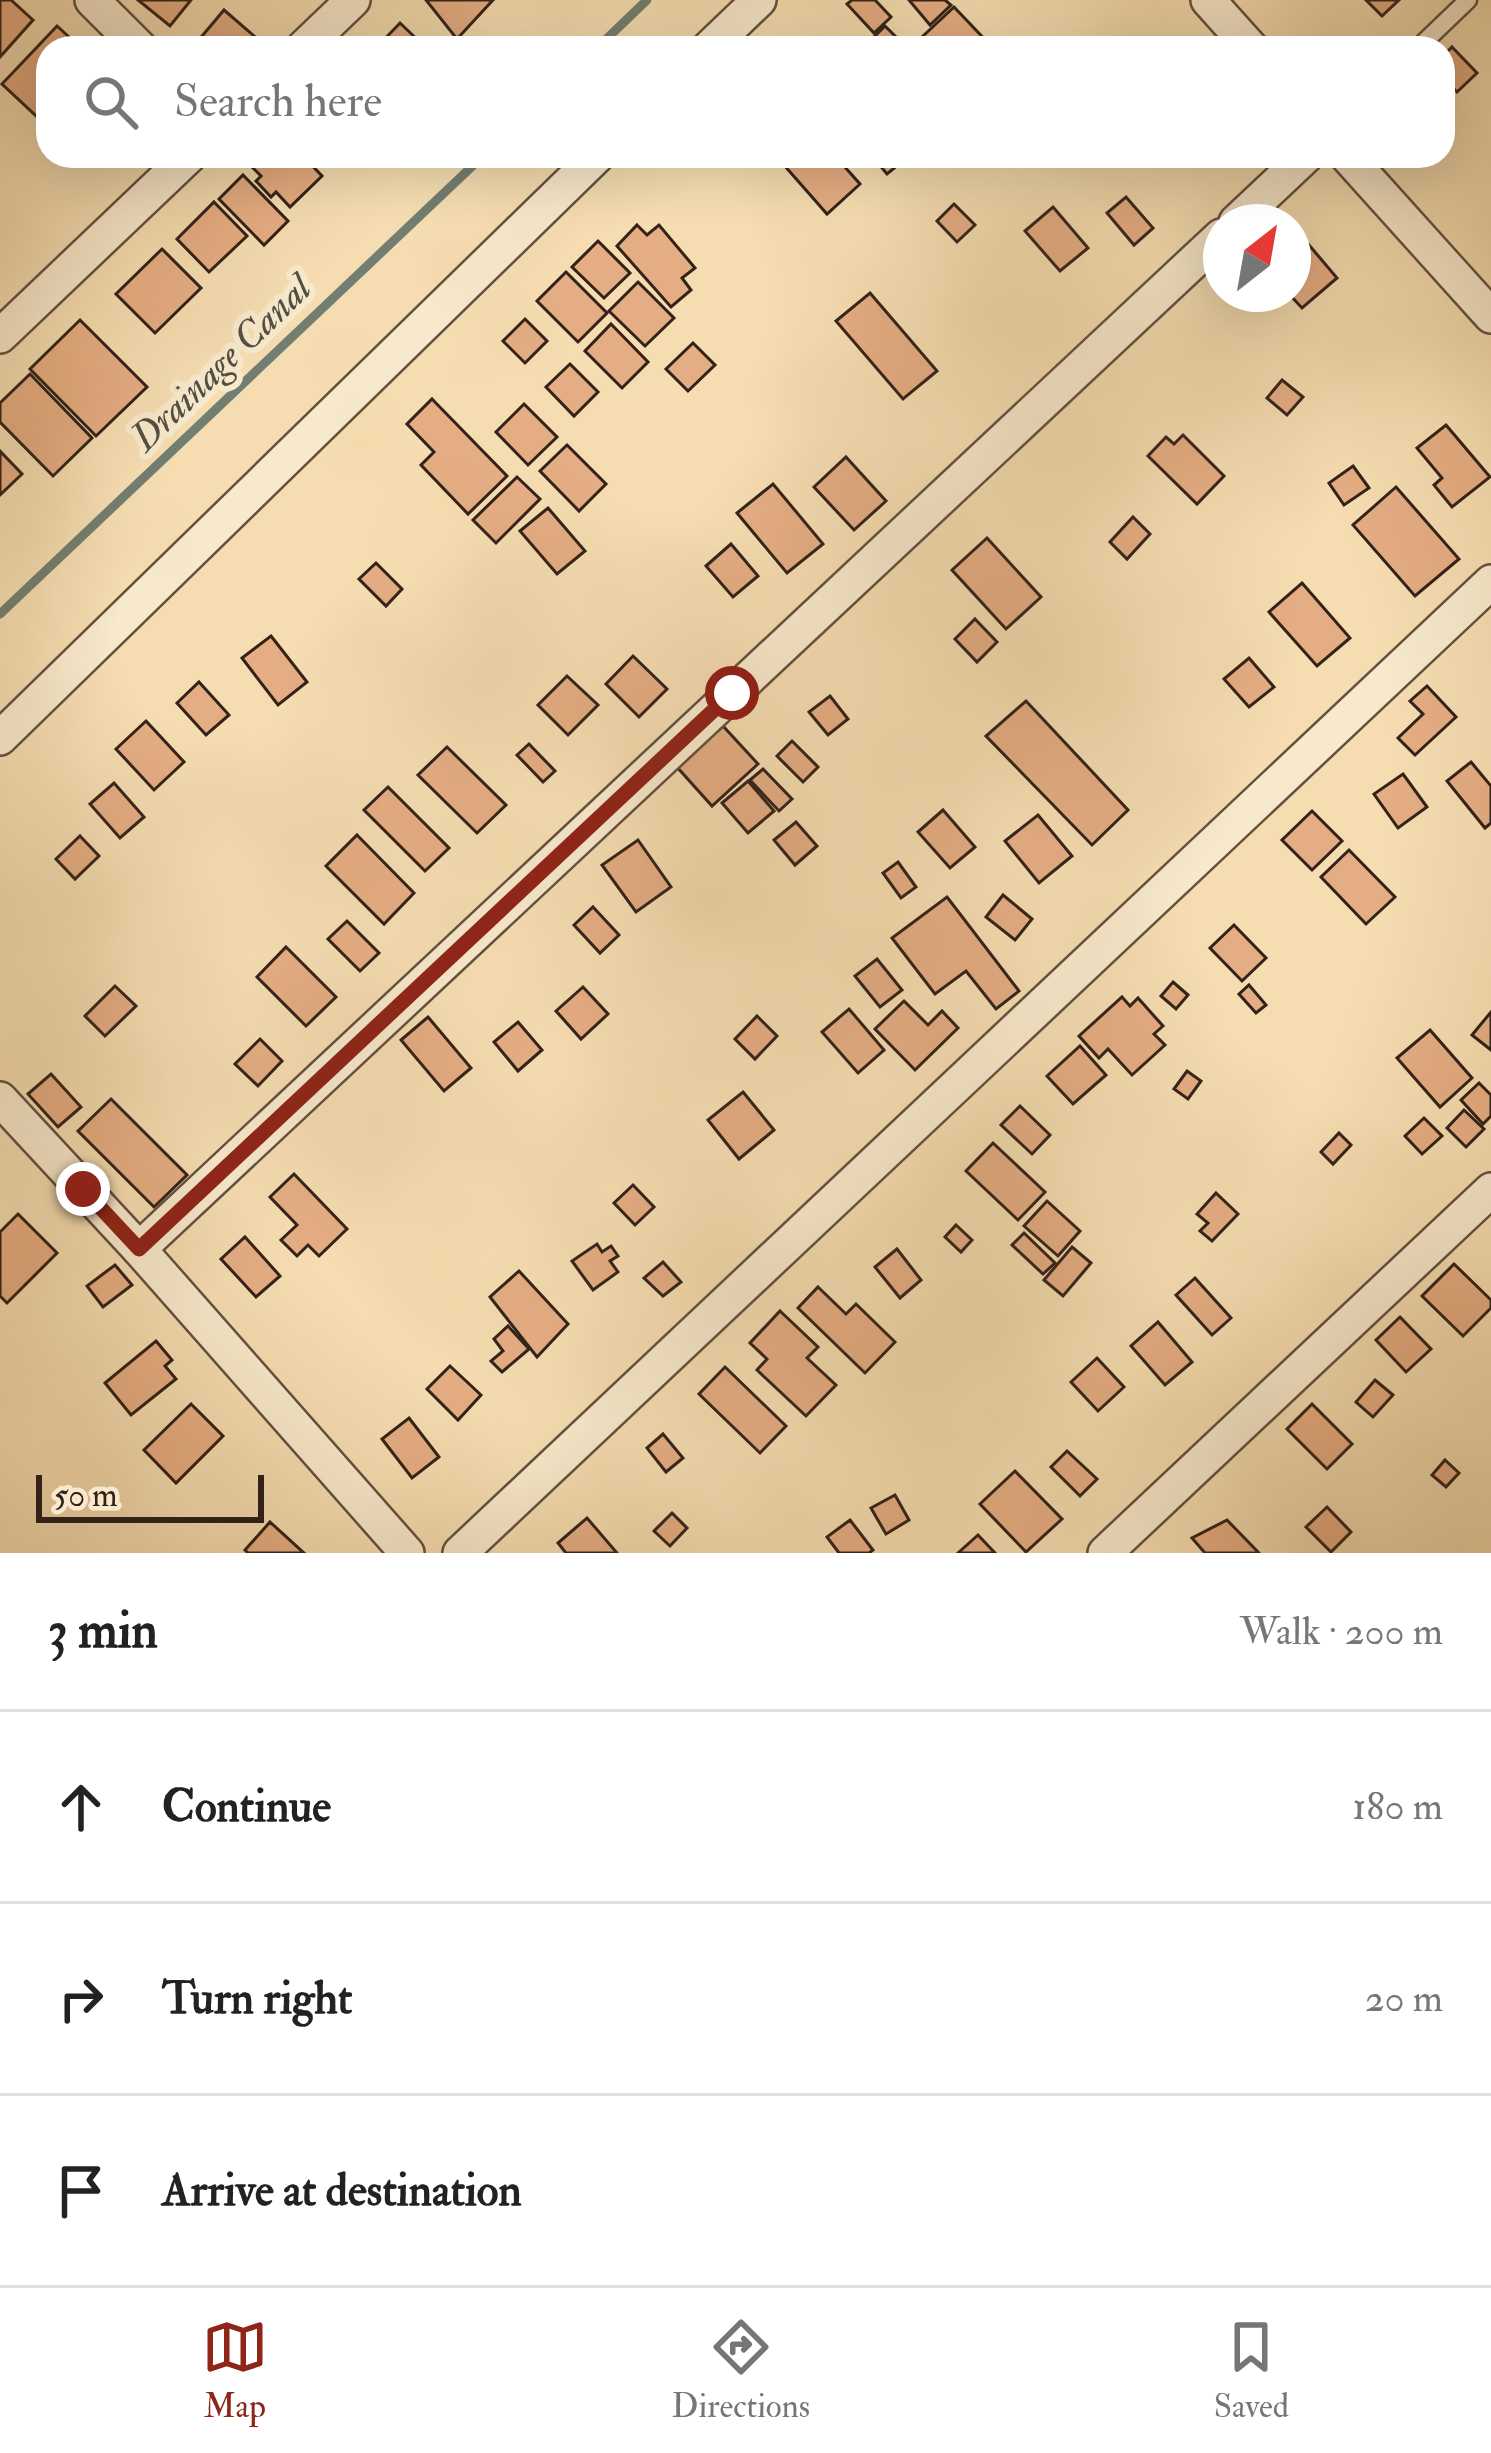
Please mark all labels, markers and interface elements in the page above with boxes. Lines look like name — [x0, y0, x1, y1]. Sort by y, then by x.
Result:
search box — [36, 36, 1455, 168]
icon: search — [78, 69, 144, 135]
text: Search here — [174, 74, 382, 130]
north arrow — [1203, 204, 1311, 312]
water label: Drainage Canal — [119, 263, 324, 463]
route start — [705, 666, 759, 720]
route end — [56, 1162, 110, 1216]
scale bar — [36, 1469, 264, 1522]
text: 50 m — [54, 1475, 118, 1516]
text: 3 min — [48, 1599, 158, 1663]
text: Walk · 200 m — [1240, 1607, 1443, 1656]
icon: ahead — [48, 1774, 114, 1840]
text: Continue — [162, 1779, 331, 1835]
text: 180 m — [1352, 1782, 1443, 1831]
icon: right — [48, 1966, 114, 2032]
text: Turn right — [162, 1971, 352, 2027]
text: 20 m — [1365, 1974, 1443, 2023]
icon: arrive — [48, 2158, 114, 2224]
text: Arrive at destination — [162, 2163, 522, 2219]
tab: Map — [202, 2314, 268, 2427]
tab: Directions — [672, 2314, 810, 2427]
tab: Saved — [1214, 2314, 1289, 2427]

